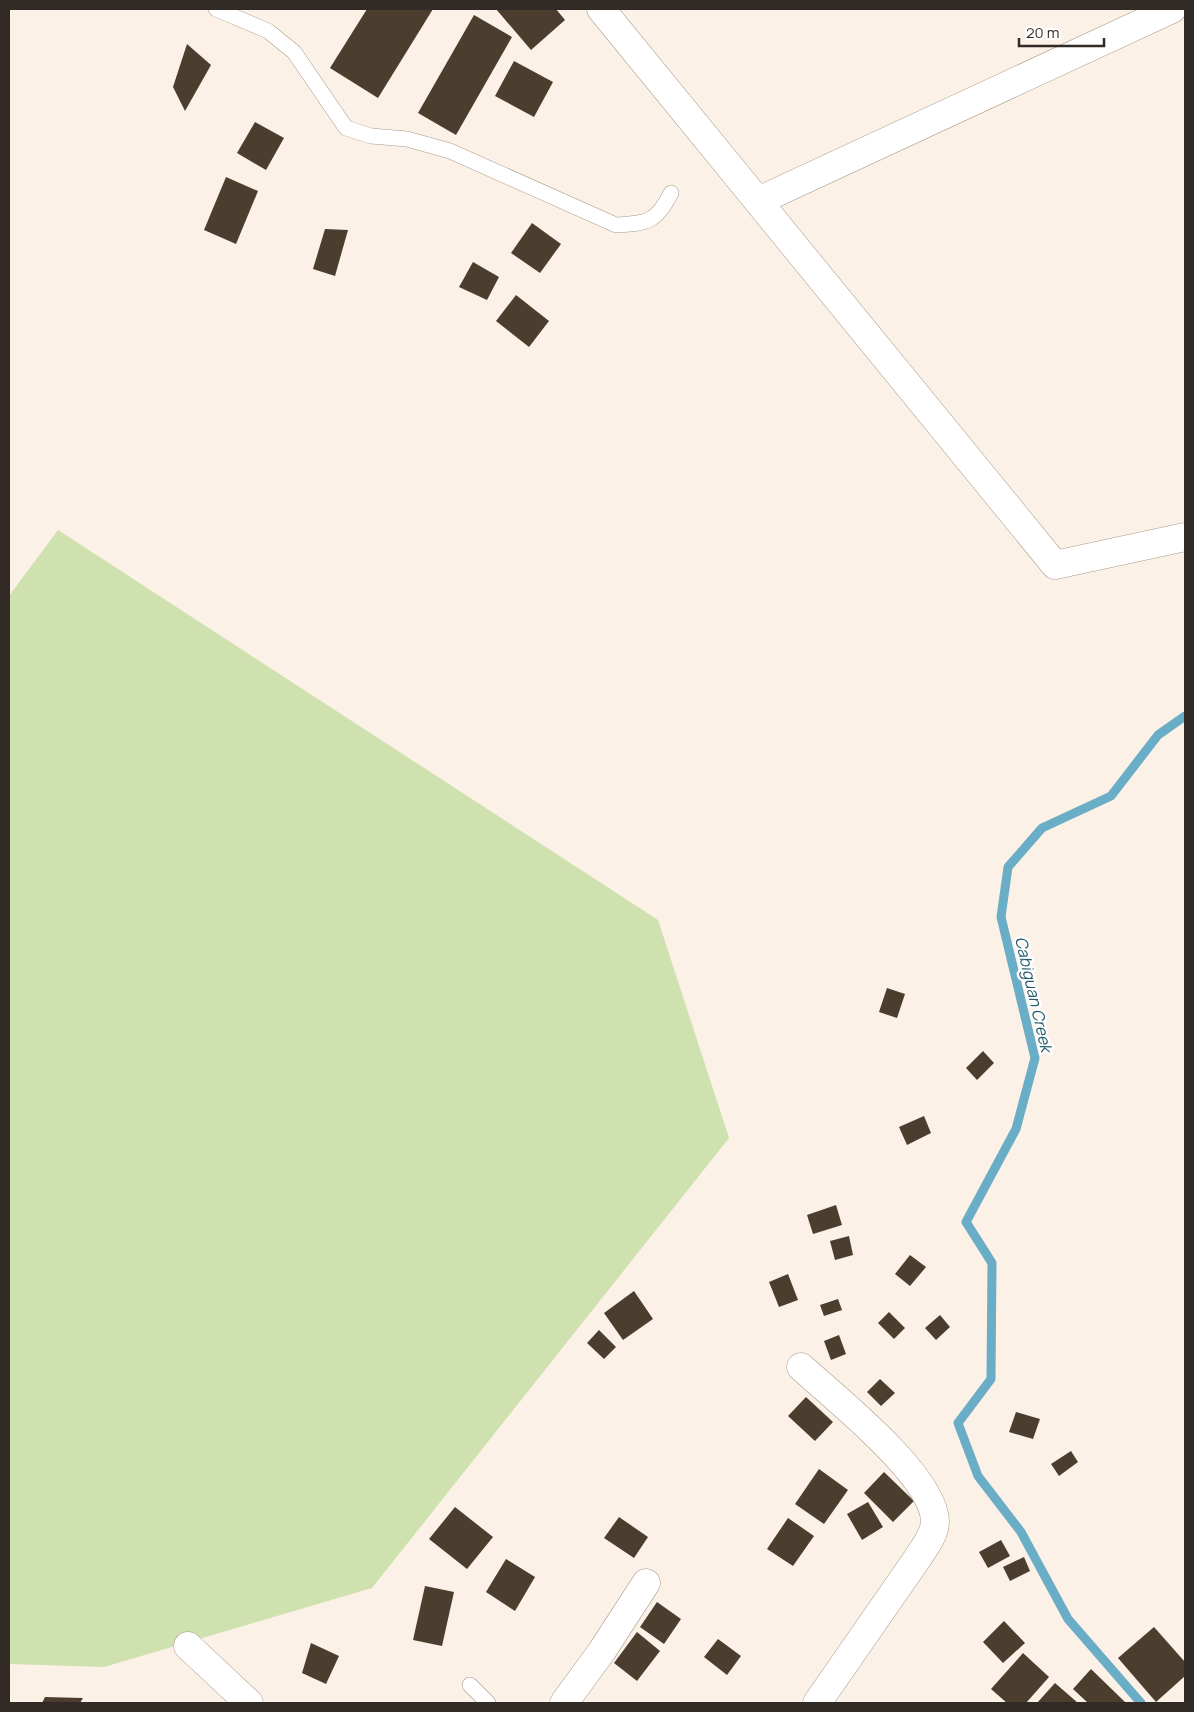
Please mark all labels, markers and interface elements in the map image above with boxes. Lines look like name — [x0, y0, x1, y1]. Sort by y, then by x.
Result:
scale bar — [1019, 15, 1104, 47]
text: 20 m — [1026, 22, 1059, 43]
water label: Cabiguan Creek — [1010, 934, 1058, 1056]

